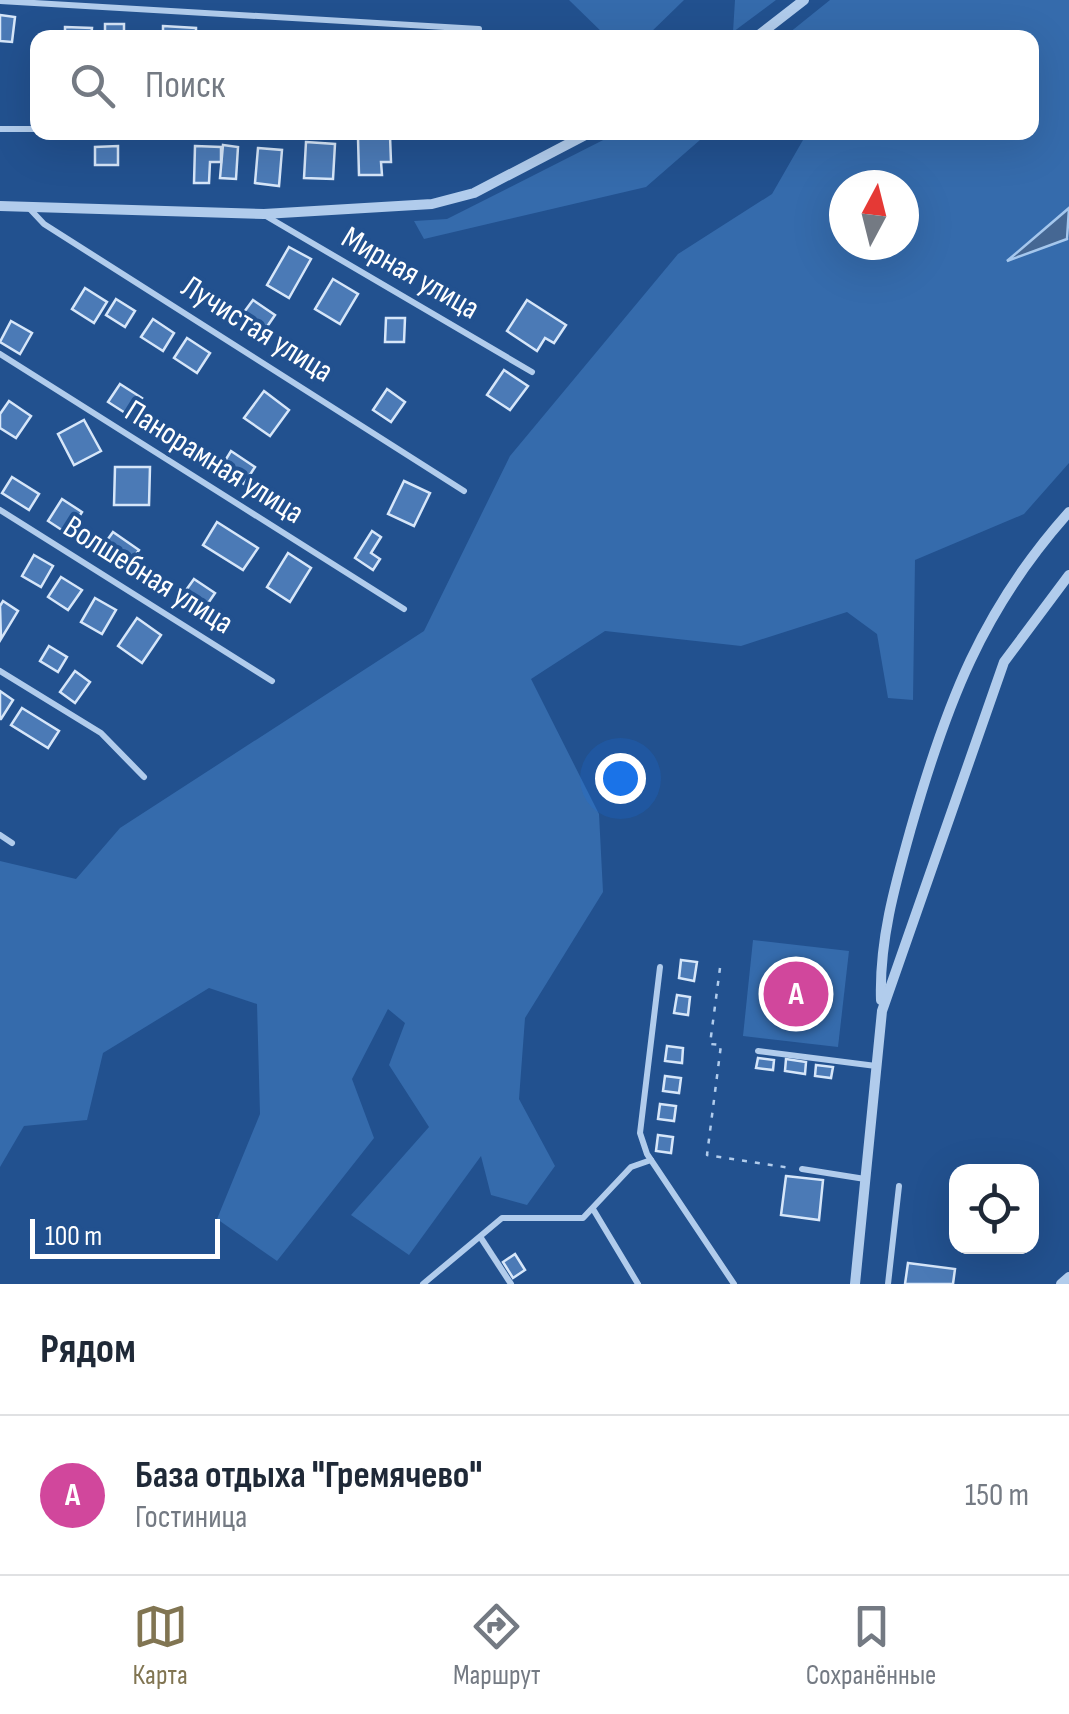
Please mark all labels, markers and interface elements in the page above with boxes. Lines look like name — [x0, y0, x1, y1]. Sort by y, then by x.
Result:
search box — [30, 30, 1039, 140]
icon: search — [65, 58, 120, 113]
text: Поиск — [145, 63, 225, 108]
north arrow — [829, 170, 919, 260]
street label: Мирная улица — [334, 218, 486, 328]
street label: Лучистая улица — [174, 267, 340, 391]
street label: Панорамная улица — [118, 392, 311, 533]
street label: Волшебная улица — [56, 508, 240, 643]
your location — [595, 753, 646, 804]
pin: A — [764, 956, 828, 1032]
map controls — [949, 1164, 1039, 1254]
button: locate — [949, 1164, 1039, 1254]
scale bar — [30, 1214, 220, 1258]
text: 100 m — [45, 1220, 102, 1253]
text: Рядом — [40, 1324, 136, 1375]
text: База отдыха "Гремячево" — [135, 1453, 482, 1498]
text: A — [65, 1476, 80, 1515]
text: 150 m — [965, 1476, 1029, 1515]
text: Гостиница — [135, 1498, 247, 1537]
tab: Карта — [133, 1599, 188, 1692]
tab: Маршрут — [453, 1599, 541, 1692]
tab: Сохранённые — [806, 1599, 936, 1692]

